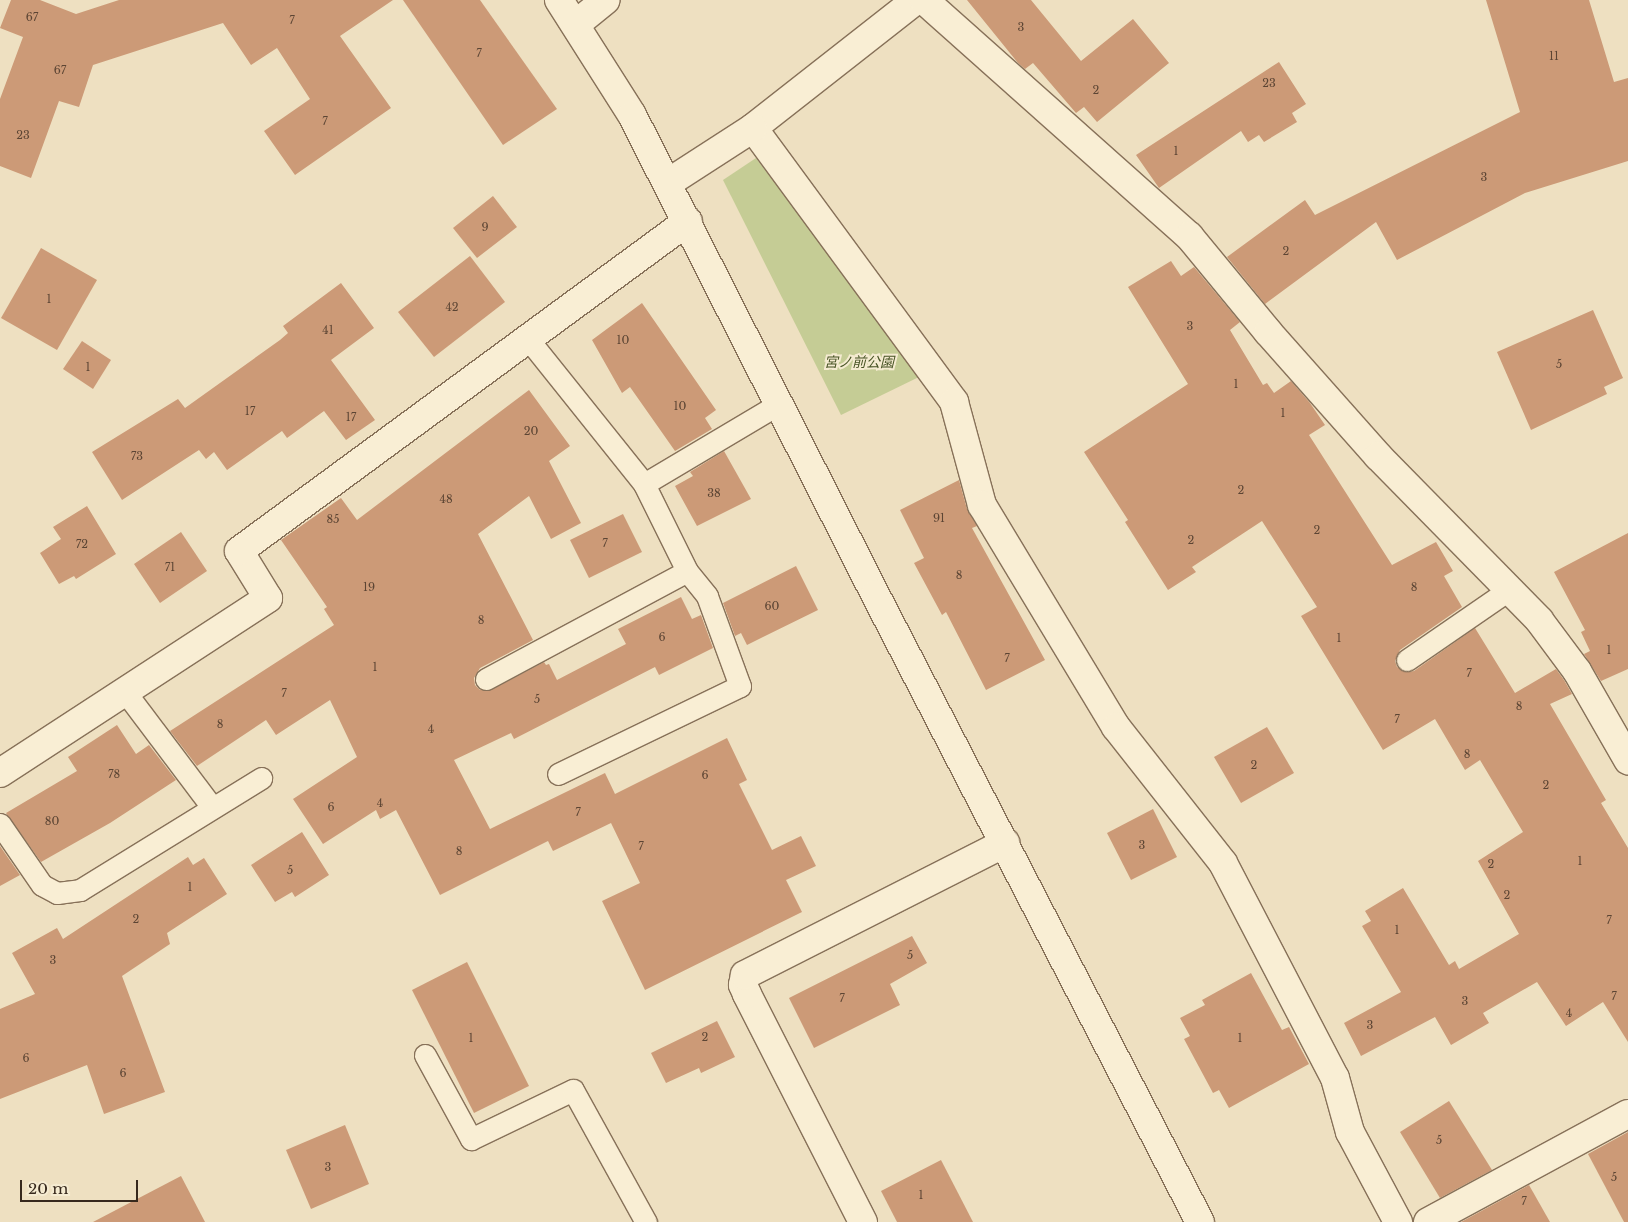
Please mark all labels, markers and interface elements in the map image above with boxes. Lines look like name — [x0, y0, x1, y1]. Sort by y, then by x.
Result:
house number: 67 — [26, 10, 38, 24]
house number: 7 — [289, 13, 295, 27]
house number: 3 — [1018, 20, 1024, 34]
house number: 7 — [476, 46, 482, 60]
house number: 11 — [1549, 49, 1559, 63]
house number: 67 — [54, 63, 66, 77]
house number: 23 — [1262, 76, 1276, 90]
house number: 2 — [1093, 83, 1099, 97]
house number: 7 — [322, 114, 328, 128]
house number: 23 — [16, 128, 30, 142]
house number: 1 — [1174, 144, 1178, 158]
house number: 3 — [1481, 170, 1487, 184]
house number: 9 — [481, 220, 489, 234]
house number: 2 — [1283, 244, 1289, 258]
house number: 1 — [47, 292, 51, 306]
house number: 42 — [445, 300, 459, 314]
house number: 3 — [1187, 319, 1193, 333]
house number: 41 — [322, 323, 334, 337]
house number: 10 — [617, 333, 629, 347]
park label: 宮ノ前公園 — [824, 354, 894, 370]
house number: 5 — [1556, 357, 1562, 371]
house number: 1 — [86, 360, 90, 374]
house number: 1 — [1234, 377, 1238, 391]
house number: 10 — [674, 399, 686, 413]
house number: 17 — [245, 404, 255, 418]
house number: 1 — [1281, 406, 1285, 420]
house number: 17 — [346, 410, 356, 424]
house number: 20 — [524, 424, 538, 438]
house number: 73 — [131, 449, 143, 463]
house number: 2 — [1238, 483, 1244, 497]
house number: 38 — [707, 486, 721, 500]
house number: 48 — [439, 492, 453, 506]
house number: 91 — [933, 511, 945, 525]
house number: 85 — [327, 512, 339, 526]
house number: 2 — [1314, 523, 1320, 537]
house number: 2 — [1188, 533, 1194, 547]
house number: 7 — [602, 536, 608, 550]
house number: 72 — [76, 537, 88, 551]
house number: 71 — [165, 560, 175, 574]
house number: 8 — [956, 568, 962, 582]
house number: 19 — [363, 580, 375, 594]
house number: 8 — [1411, 580, 1417, 594]
house number: 60 — [765, 599, 779, 613]
house number: 8 — [478, 613, 484, 627]
house number: 6 — [658, 630, 666, 644]
house number: 1 — [1337, 631, 1341, 645]
house number: 1 — [1607, 643, 1611, 657]
house number: 7 — [1004, 651, 1010, 665]
house number: 1 — [373, 660, 377, 674]
house number: 7 — [1466, 666, 1472, 680]
house number: 7 — [281, 686, 287, 700]
house number: 5 — [534, 692, 540, 706]
house number: 8 — [1516, 699, 1522, 713]
house number: 7 — [1394, 712, 1400, 726]
house number: 8 — [217, 717, 223, 731]
house number: 4 — [428, 722, 434, 736]
house number: 8 — [1464, 747, 1470, 761]
house number: 2 — [1251, 758, 1257, 772]
house number: 78 — [108, 767, 120, 781]
house number: 6 — [701, 768, 709, 782]
house number: 2 — [1543, 778, 1549, 792]
house number: 4 — [377, 796, 383, 810]
house number: 6 — [327, 800, 335, 814]
house number: 7 — [575, 805, 581, 819]
house number: 80 — [45, 814, 59, 828]
house number: 3 — [1139, 838, 1145, 852]
house number: 7 — [638, 839, 644, 853]
house number: 8 — [456, 844, 462, 858]
house number: 1 — [1578, 854, 1582, 868]
house number: 2 — [1488, 857, 1494, 871]
house number: 5 — [287, 863, 293, 877]
house number: 1 — [188, 880, 192, 894]
house number: 2 — [1504, 888, 1510, 902]
house number: 2 — [133, 912, 139, 926]
house number: 7 — [1606, 913, 1612, 927]
house number: 1 — [1395, 923, 1399, 937]
house number: 5 — [907, 948, 913, 962]
house number: 3 — [50, 953, 56, 967]
house number: 7 — [1611, 989, 1617, 1003]
house number: 7 — [839, 991, 845, 1005]
house number: 3 — [1462, 994, 1468, 1008]
house number: 4 — [1566, 1006, 1572, 1020]
house number: 3 — [1367, 1018, 1373, 1032]
house number: 2 — [702, 1030, 708, 1044]
house number: 1 — [469, 1031, 473, 1045]
house number: 1 — [1238, 1031, 1242, 1045]
house number: 6 — [22, 1051, 30, 1065]
house number: 6 — [119, 1066, 127, 1080]
house number: 5 — [1436, 1133, 1442, 1147]
house number: 3 — [325, 1160, 331, 1174]
scale bar — [22, 1170, 140, 1202]
house number: 5 — [1611, 1170, 1617, 1184]
text: 20 m — [28, 1179, 68, 1198]
house number: 1 — [919, 1188, 923, 1202]
house number: 7 — [1521, 1194, 1527, 1208]

